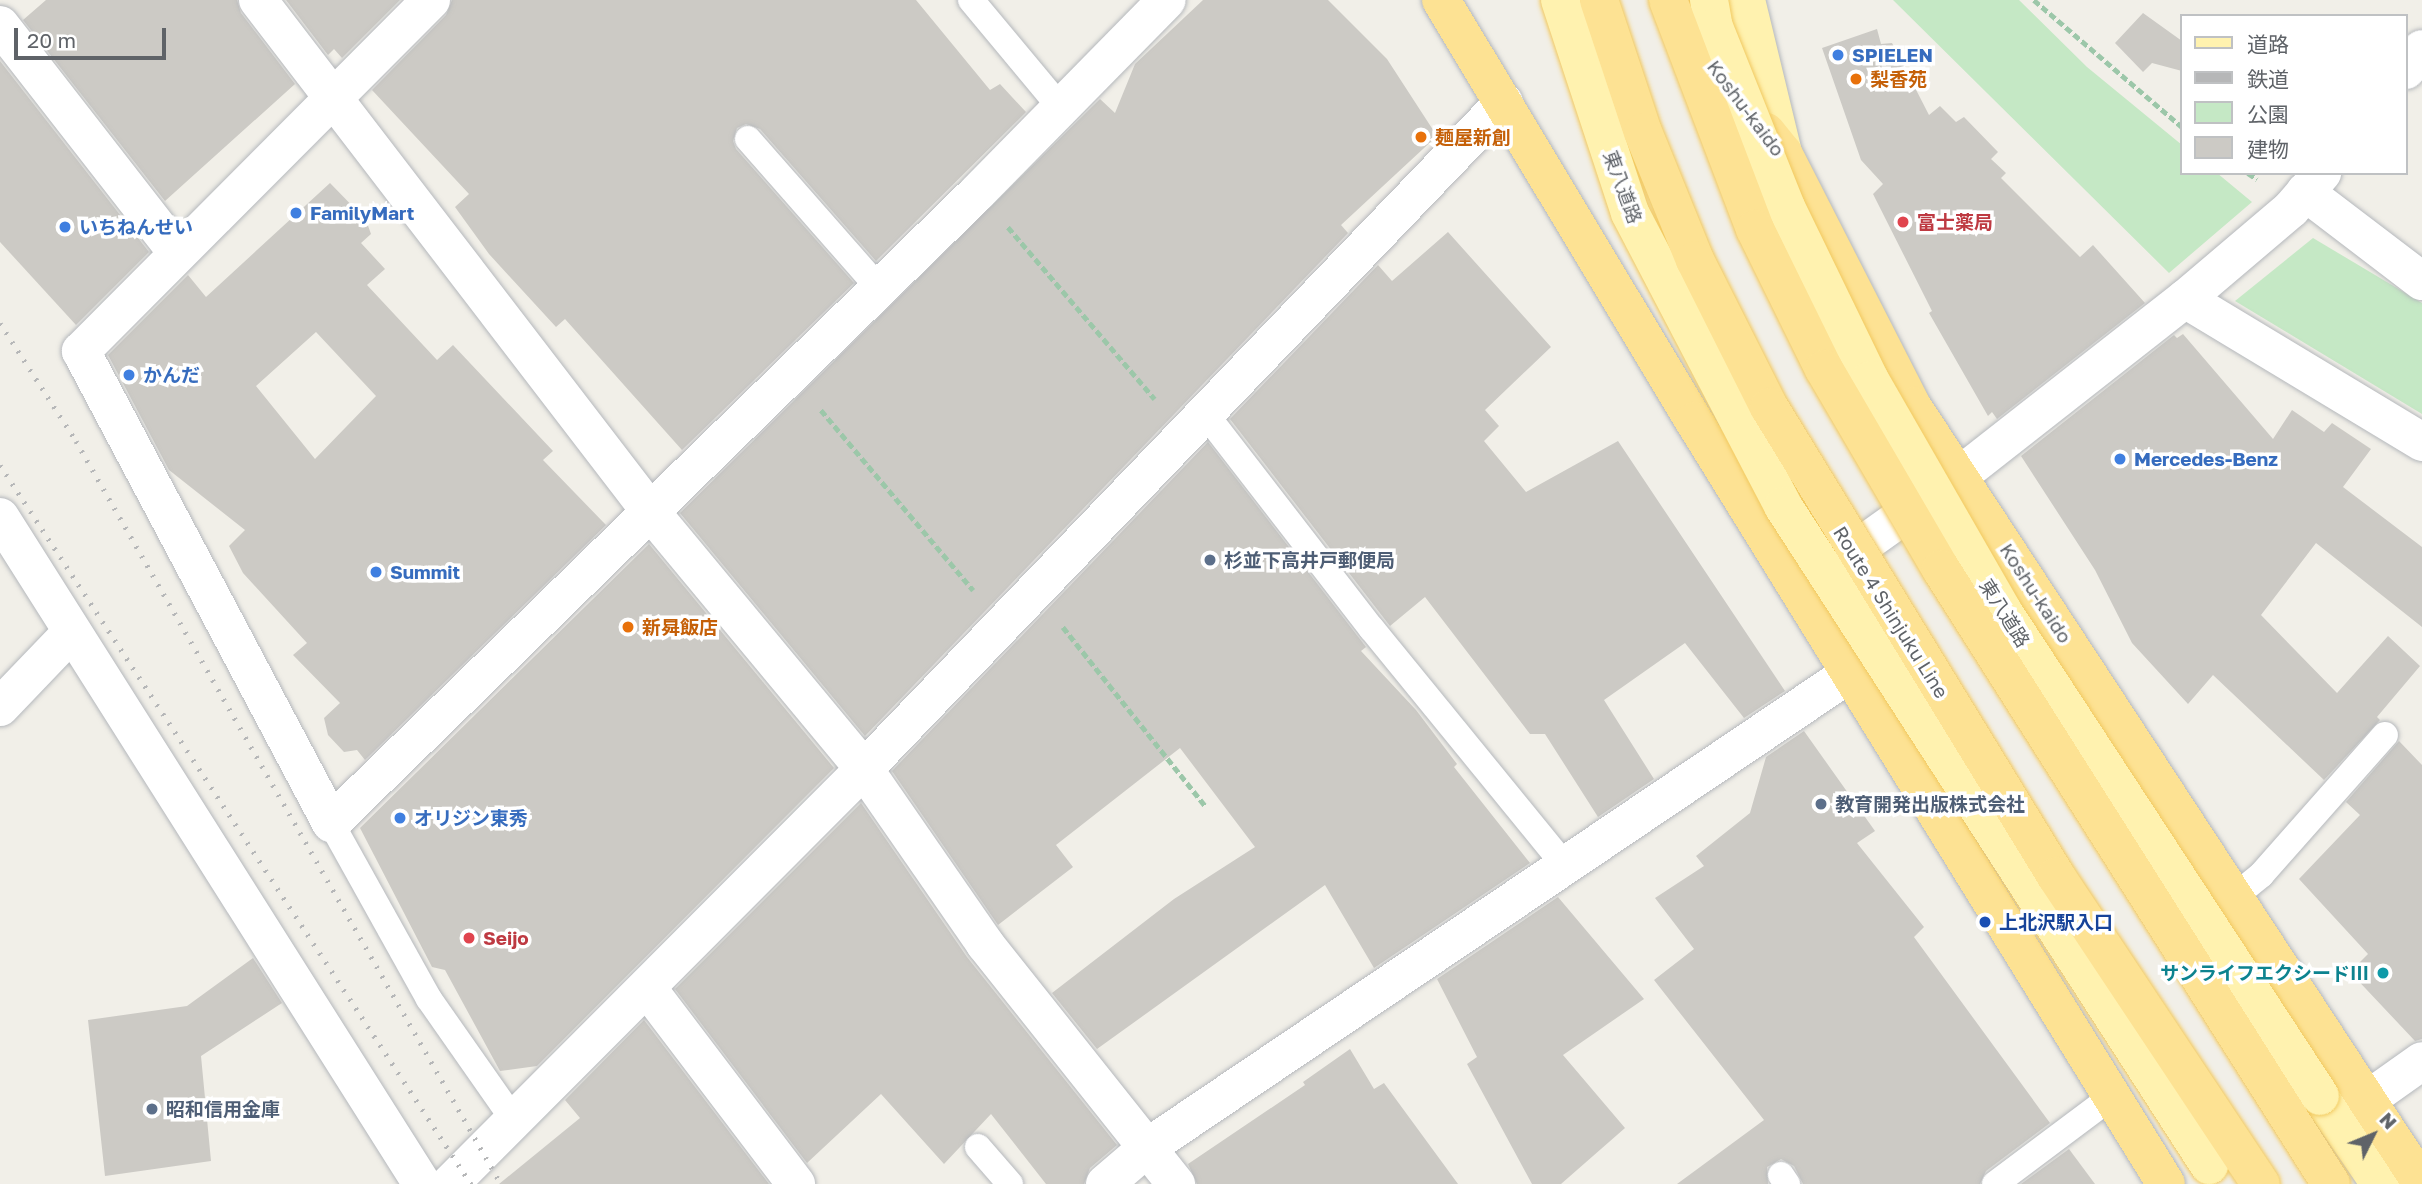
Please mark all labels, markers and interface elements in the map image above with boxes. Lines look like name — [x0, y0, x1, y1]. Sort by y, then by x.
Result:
scale bar — [18, 14, 170, 58]
legend — [2180, 14, 2408, 175]
text: 20 m — [27, 27, 76, 53]
text: 道路 — [2247, 31, 2289, 57]
place label: SPIELEN — [1852, 44, 1933, 66]
marker: SPIELEN — [1830, 47, 1846, 63]
street label: Koshu-kaido — [1703, 56, 1789, 160]
text: 鉄道 — [2247, 66, 2289, 92]
place label: 梨香苑 — [1870, 68, 1927, 90]
marker: 梨香苑 — [1848, 71, 1864, 87]
text: 公園 — [2247, 101, 2289, 127]
place label: 麺屋新創 — [1435, 126, 1511, 148]
marker: 麺屋新創 — [1413, 129, 1429, 145]
text: 建物 — [2247, 136, 2289, 162]
street label: 東八道路 — [1599, 147, 1647, 227]
place label: FamilyMart — [310, 202, 414, 224]
marker: FamilyMart — [288, 205, 304, 221]
place label: 富士薬局 — [1917, 211, 1993, 233]
marker: 富士薬局 — [1895, 214, 1911, 230]
place label: いちねんせい — [79, 216, 193, 238]
marker: いちねんせい — [57, 219, 73, 235]
place label: かんだ — [143, 364, 200, 386]
marker: かんだ — [121, 367, 137, 383]
place label: Mercedes-Benz — [2134, 448, 2278, 470]
marker: Mercedes-Benz — [2112, 451, 2128, 467]
street label: Route 4 Shinjuku Line — [1829, 522, 1953, 702]
street label: Koshu-kaido — [1995, 539, 2077, 647]
place label: 杉並下高井戸郵便局 — [1224, 549, 1395, 571]
marker: 杉並下高井戸郵便局 — [1202, 552, 1218, 568]
place label: Summit — [390, 561, 460, 583]
marker: Summit — [368, 564, 384, 580]
street label: 東八道路 — [1975, 575, 2035, 651]
place label: 新曻飯店 — [642, 616, 718, 638]
marker: 新曻飯店 — [620, 619, 636, 635]
place label: 教育開発出版株式会社 — [1835, 793, 2025, 815]
marker: 教育開発出版株式会社 — [1813, 796, 1829, 812]
place label: オリジン東秀 — [414, 807, 528, 829]
marker: オリジン東秀 — [392, 810, 408, 826]
place label: 上北沢駅入口 — [1999, 911, 2113, 933]
marker: 上北沢駅入口 — [1977, 914, 1993, 930]
place label: Seijo — [483, 927, 529, 949]
marker: Seijo — [461, 930, 477, 946]
place label: サンライフエクシードⅢ — [2160, 962, 2369, 984]
marker: サンライフエクシードⅢ — [2375, 965, 2391, 981]
place label: 昭和信用金庫 — [166, 1098, 280, 1120]
north arrow — [2338, 1100, 2408, 1170]
marker: 昭和信用金庫 — [144, 1101, 160, 1117]
text: N — [2375, 1107, 2402, 1133]

